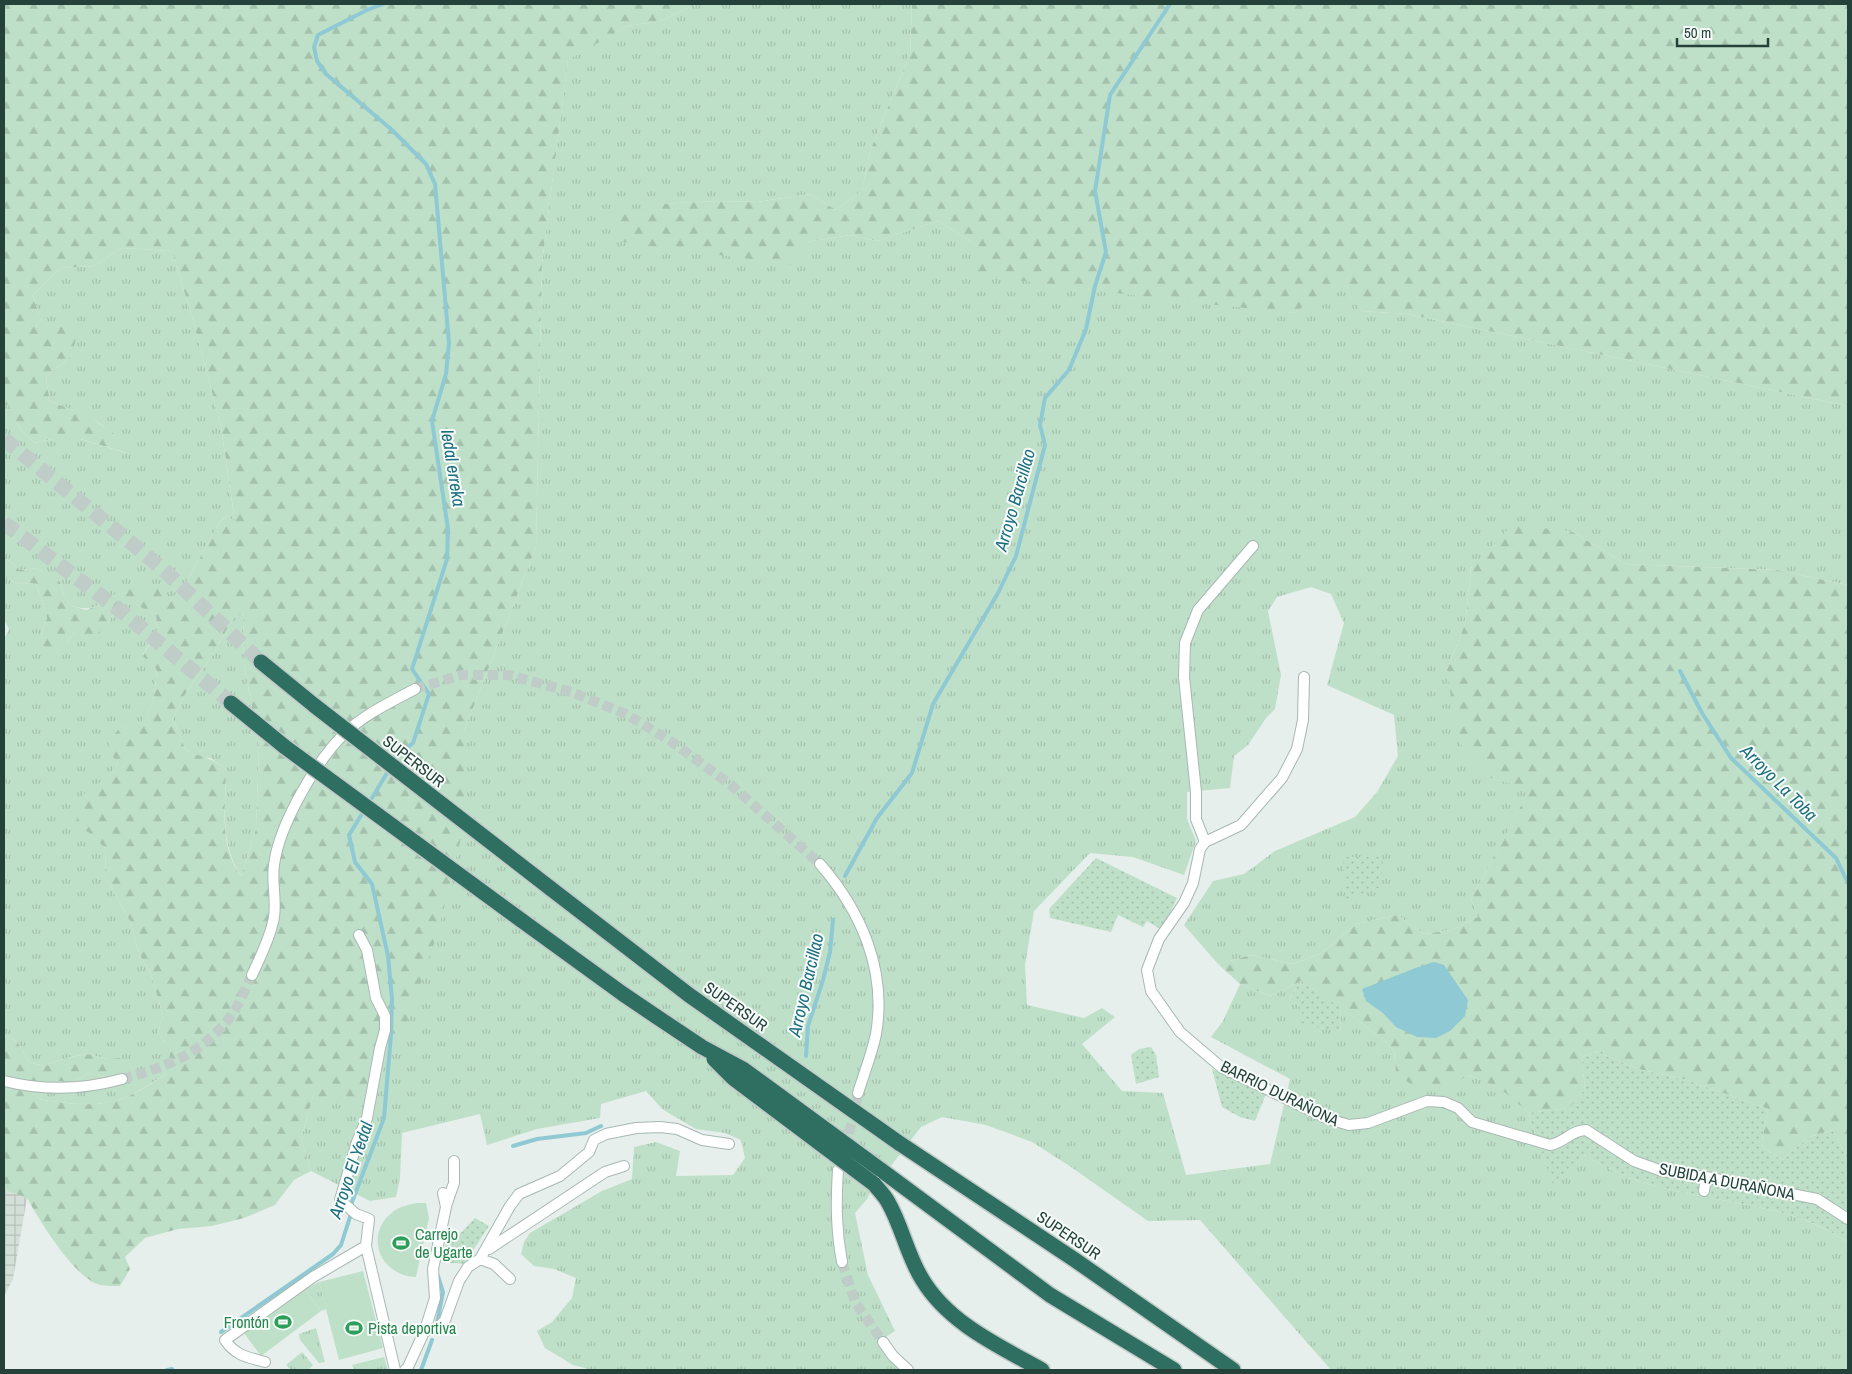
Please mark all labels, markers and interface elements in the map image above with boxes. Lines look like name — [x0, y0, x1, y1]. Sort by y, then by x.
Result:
scale bar — [1677, 15, 1768, 47]
text: 50 m — [1684, 22, 1711, 43]
water label: Iedal erreka — [435, 427, 472, 508]
water label: Arroyo Barcillao — [988, 446, 1041, 555]
street label: SUPERSUR — [379, 730, 450, 792]
water label: Arroyo La Toba — [1735, 738, 1823, 827]
water label: Arroyo Barcillao — [781, 931, 830, 1040]
street label: SUPERSUR — [700, 976, 773, 1036]
street label: BARRIO DURAÑONA — [1217, 1055, 1343, 1131]
water label: Arroyo El Yedal — [322, 1118, 379, 1222]
street label: SUBIDA A DURAÑONA — [1657, 1157, 1797, 1205]
street label: SUPERSUR — [1033, 1205, 1106, 1265]
place label: Carrejo de Ugarte — [415, 1223, 473, 1263]
sports icon: Carrejo de Ugarte — [391, 1233, 411, 1253]
place label: Frontón — [224, 1311, 269, 1333]
sports icon: Frontón — [273, 1312, 293, 1332]
place label: Pista deportiva — [368, 1317, 457, 1339]
sports icon: Pista deportiva — [344, 1318, 364, 1338]

